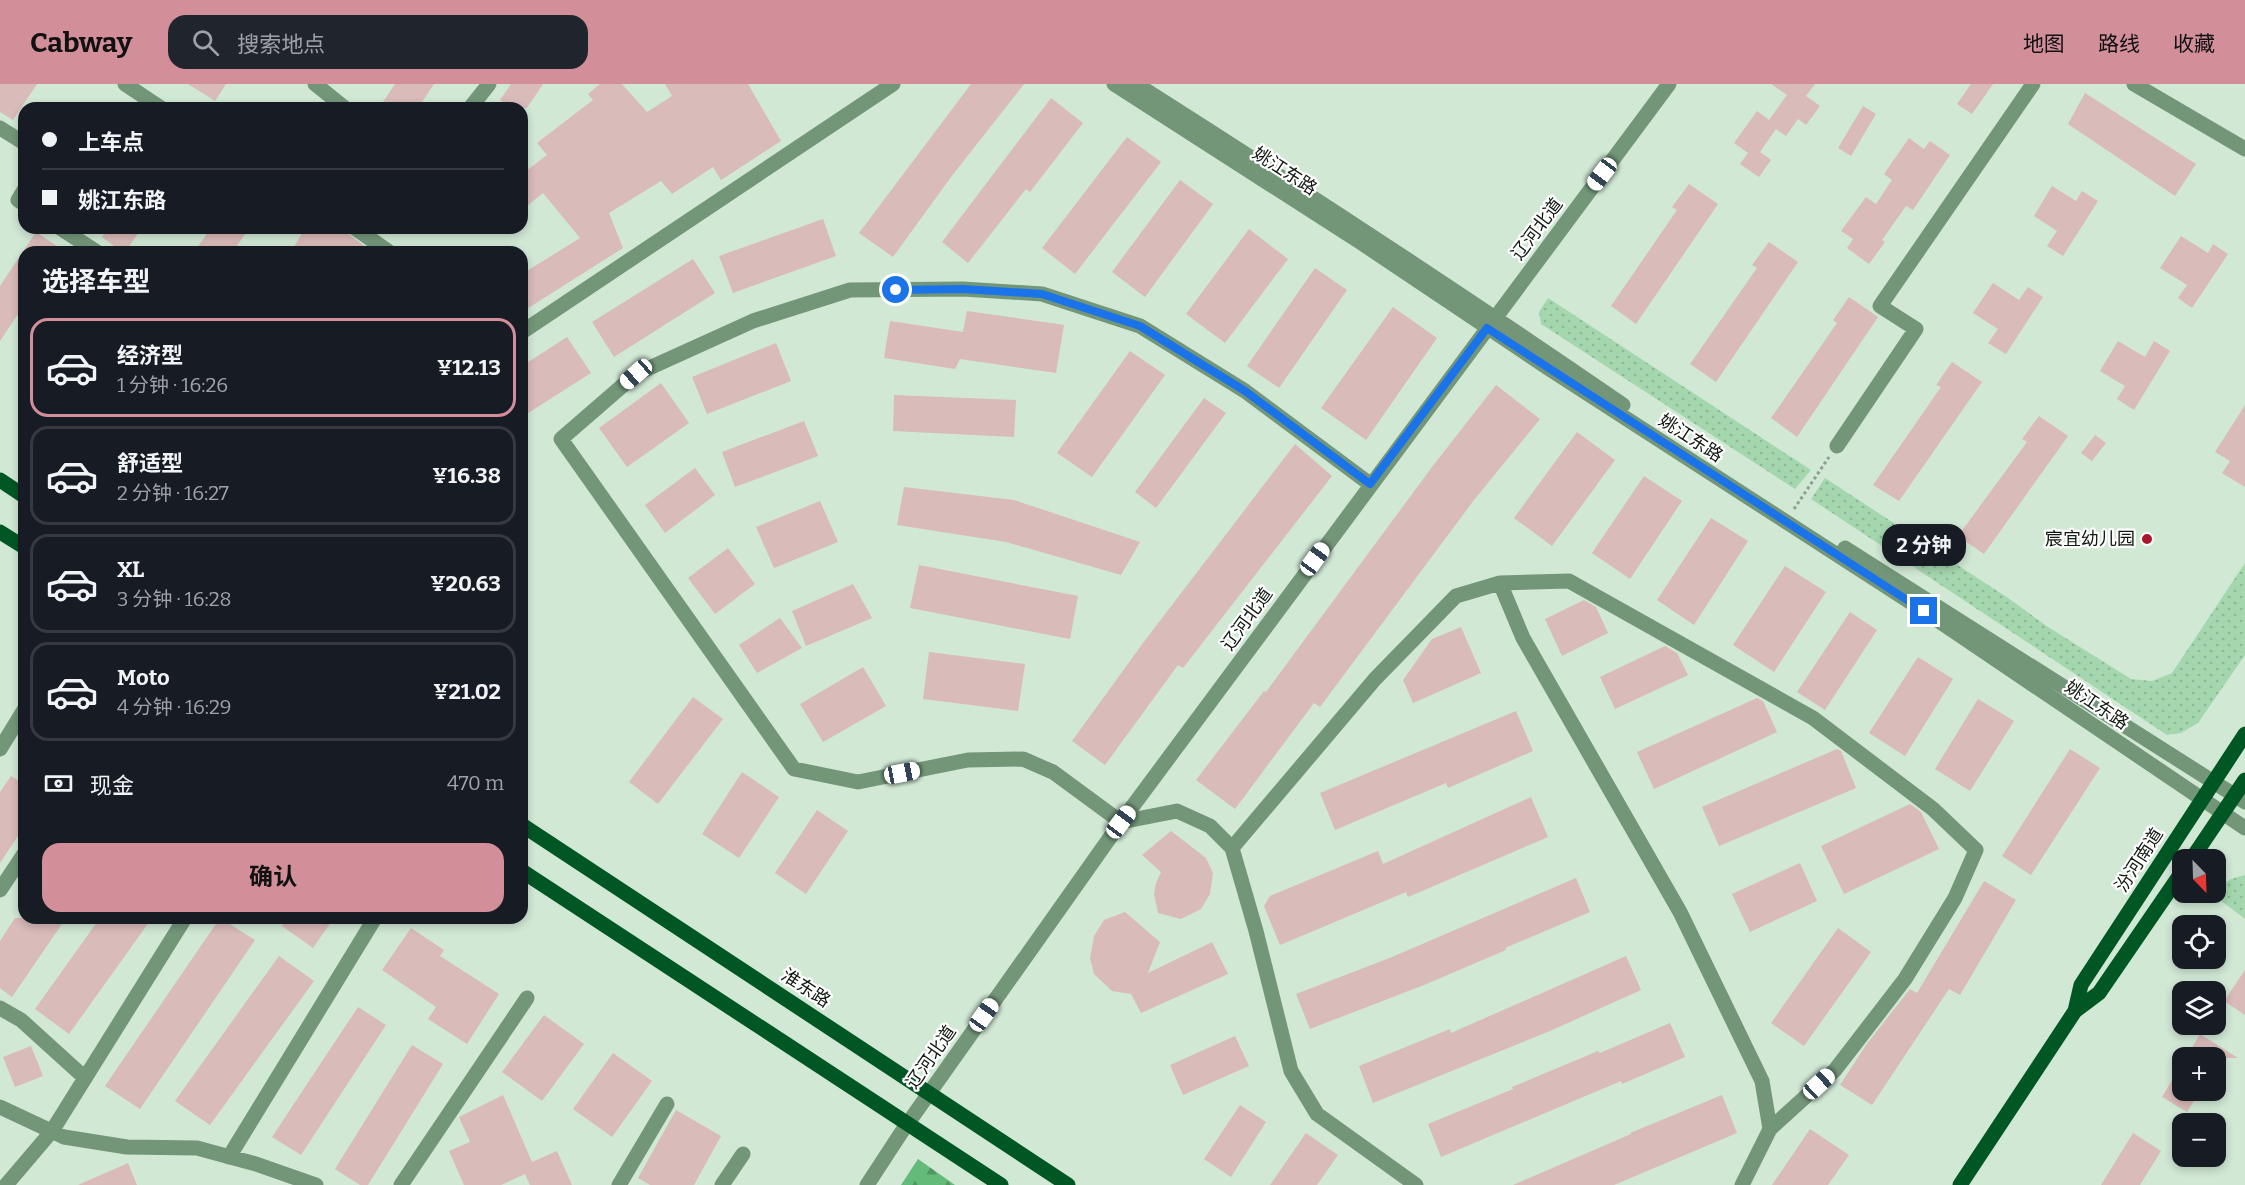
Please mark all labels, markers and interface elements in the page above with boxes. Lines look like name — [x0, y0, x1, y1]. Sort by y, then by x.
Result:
search box — [168, 15, 588, 69]
text: Cabway — [30, 26, 132, 59]
icon: search — [189, 26, 222, 59]
text: 搜索地点 — [237, 31, 325, 58]
text: 地图 — [2023, 31, 2065, 57]
text: 路线 — [2098, 31, 2140, 57]
text: 收藏 — [2173, 31, 2215, 57]
text: 上车点 — [78, 129, 144, 156]
street label: 姚江东路 — [1249, 142, 1321, 200]
car — [1584, 154, 1620, 194]
text: 姚江东路 — [78, 187, 166, 214]
street label: 辽河北道 — [1507, 194, 1567, 264]
text: 选择车型 — [42, 266, 150, 298]
route start — [882, 276, 909, 303]
icon: car — [45, 341, 99, 395]
text: 经济型 — [117, 342, 183, 369]
text: ¥12.13 — [437, 354, 501, 381]
car — [617, 355, 655, 393]
text: 1 分钟 · 16:26 — [117, 373, 228, 397]
street label: 姚江东路 — [1655, 409, 1727, 467]
icon: car — [45, 449, 99, 503]
text: 舒适型 — [117, 450, 183, 477]
text: ¥16.38 — [432, 462, 501, 489]
text: 2 分钟 · 16:27 — [117, 481, 229, 505]
callout: 2 分钟 — [1882, 524, 1966, 566]
place label: 宸宜幼儿园 — [2045, 528, 2135, 550]
marker: 宸宜幼儿园 — [2140, 532, 2154, 546]
text: 2 分钟 — [1897, 533, 1951, 557]
car — [1297, 539, 1333, 579]
text: XL — [117, 556, 144, 583]
icon: car — [45, 557, 99, 611]
text: ¥20.63 — [430, 570, 501, 597]
street label: 辽河北道 — [1217, 583, 1277, 655]
text: 3 分钟 · 16:28 — [117, 587, 232, 611]
route end — [1910, 597, 1937, 624]
text: Moto — [117, 664, 170, 691]
icon: car — [45, 665, 99, 719]
street label: 姚江东路 — [2061, 676, 2133, 734]
text: ¥21.02 — [433, 678, 501, 705]
text: 4 分钟 · 16:29 — [117, 695, 232, 719]
car — [883, 761, 921, 785]
icon: cash — [42, 767, 75, 800]
text: 470 m — [447, 771, 504, 795]
text: 现金 — [90, 772, 134, 799]
car — [1103, 802, 1139, 842]
street label: 汾河南道 — [2110, 824, 2168, 896]
button: 确认 — [42, 843, 504, 912]
north arrow — [2172, 849, 2226, 903]
map controls — [2172, 849, 2226, 1167]
button: locate — [2172, 915, 2226, 969]
street label: 淮东路 — [777, 964, 835, 1012]
button: layers — [2172, 981, 2226, 1035]
car — [966, 995, 1002, 1035]
street label: 辽河北道 — [901, 1021, 961, 1093]
button: + — [2172, 1047, 2226, 1101]
car — [1800, 1065, 1838, 1103]
button: − — [2172, 1113, 2226, 1167]

